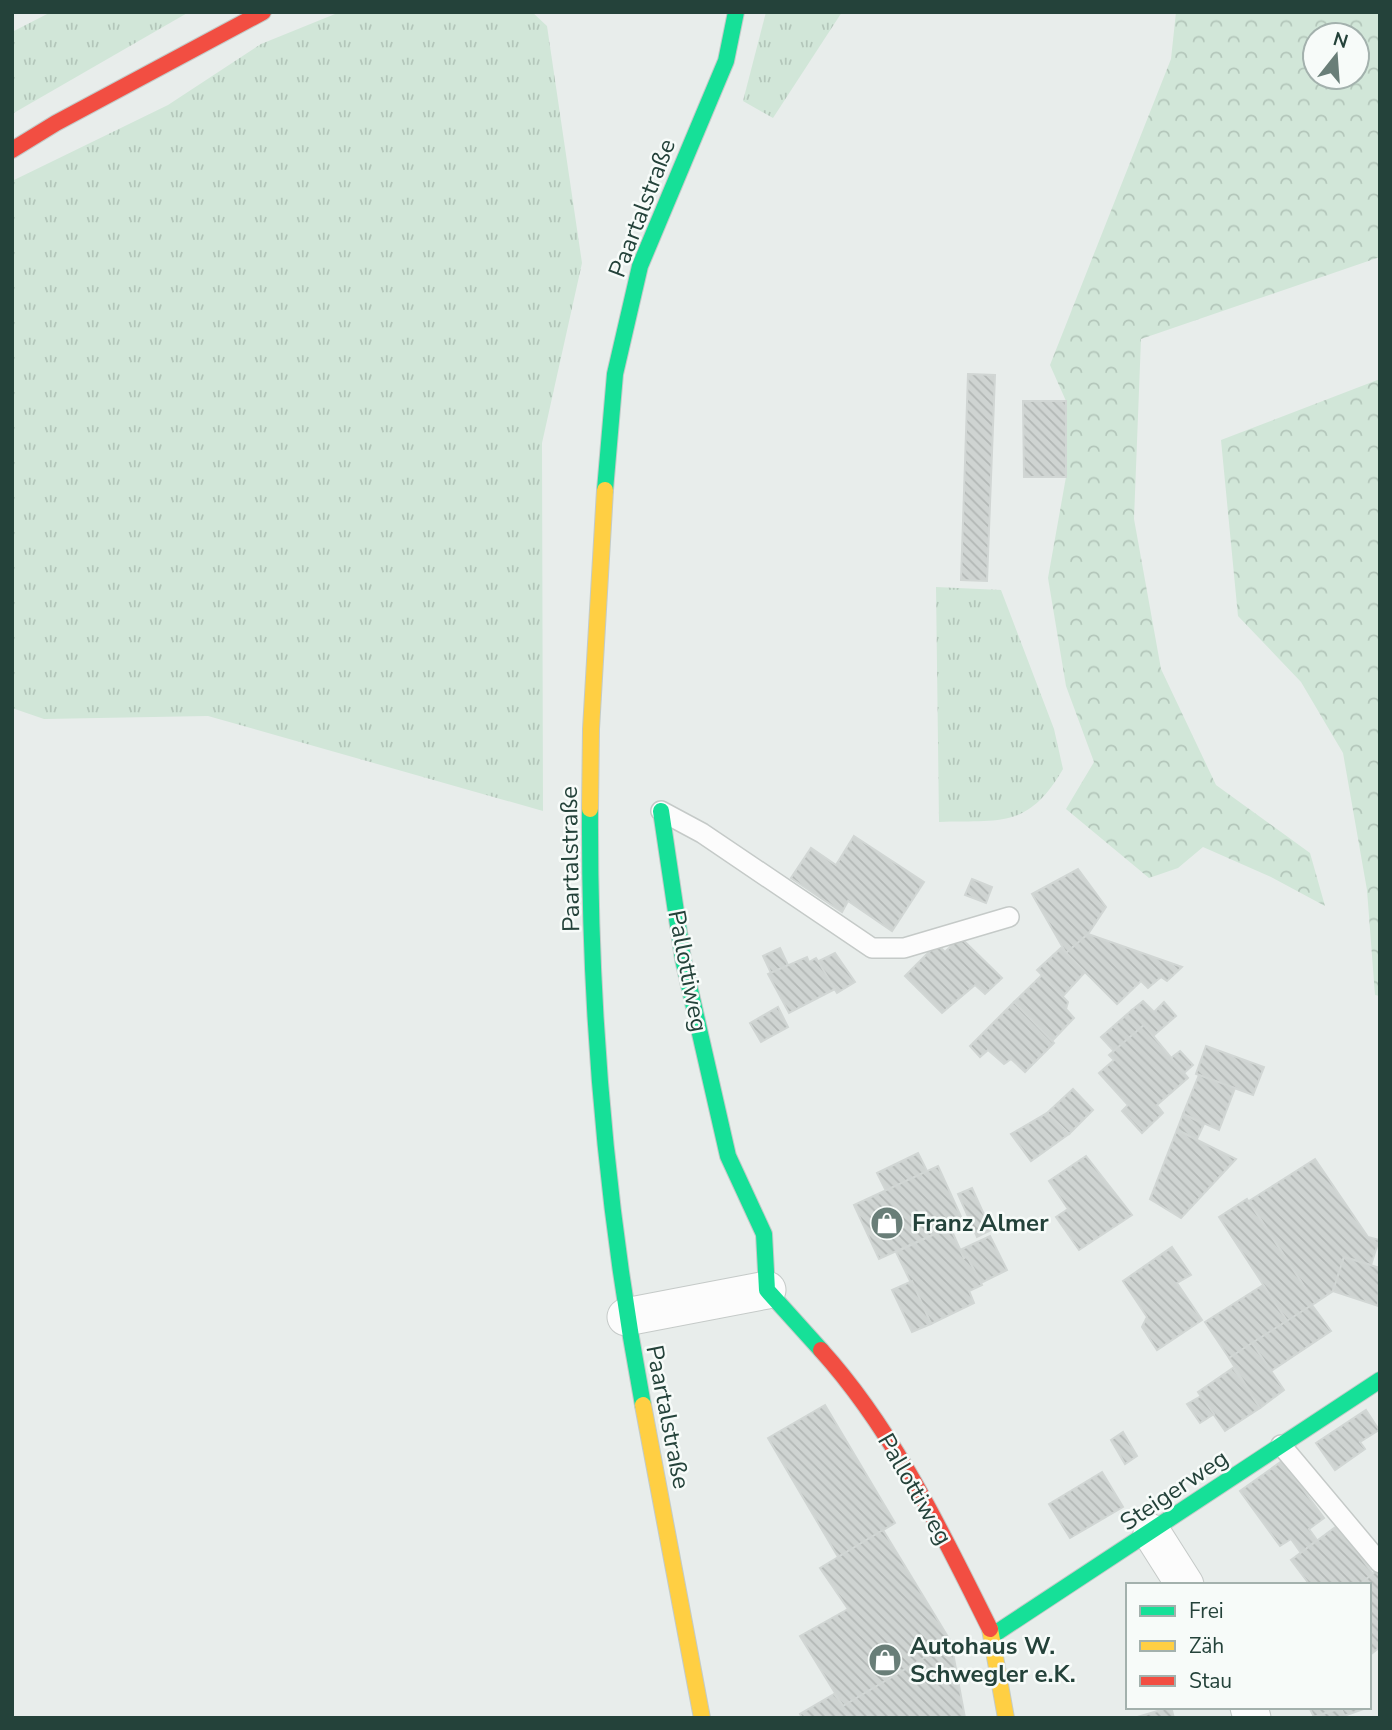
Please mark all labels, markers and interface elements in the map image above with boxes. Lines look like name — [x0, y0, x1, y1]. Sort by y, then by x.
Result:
north arrow — [1301, 21, 1371, 91]
text: N — [1330, 26, 1351, 55]
street label: Paartalstraße — [601, 134, 683, 282]
street label: Paartalstraße — [553, 786, 587, 932]
street label: Pallottiweg — [661, 907, 715, 1035]
shop icon: Franz Almer — [868, 1204, 906, 1242]
place label: Franz Almer — [912, 1207, 1049, 1239]
street label: Paartalstraße — [638, 1342, 698, 1492]
street label: Pallottiweg — [870, 1428, 960, 1550]
street label: Steigerweg — [1114, 1442, 1234, 1538]
legend — [1126, 1583, 1371, 1709]
text: Frei — [1189, 1597, 1224, 1625]
place label: Autohaus W. Schwegler e.K. — [910, 1630, 1076, 1690]
text: Zäh — [1189, 1632, 1224, 1660]
shop icon: Autohaus W. Schwegler e.K. — [866, 1641, 904, 1679]
text: Stau — [1189, 1667, 1232, 1695]

